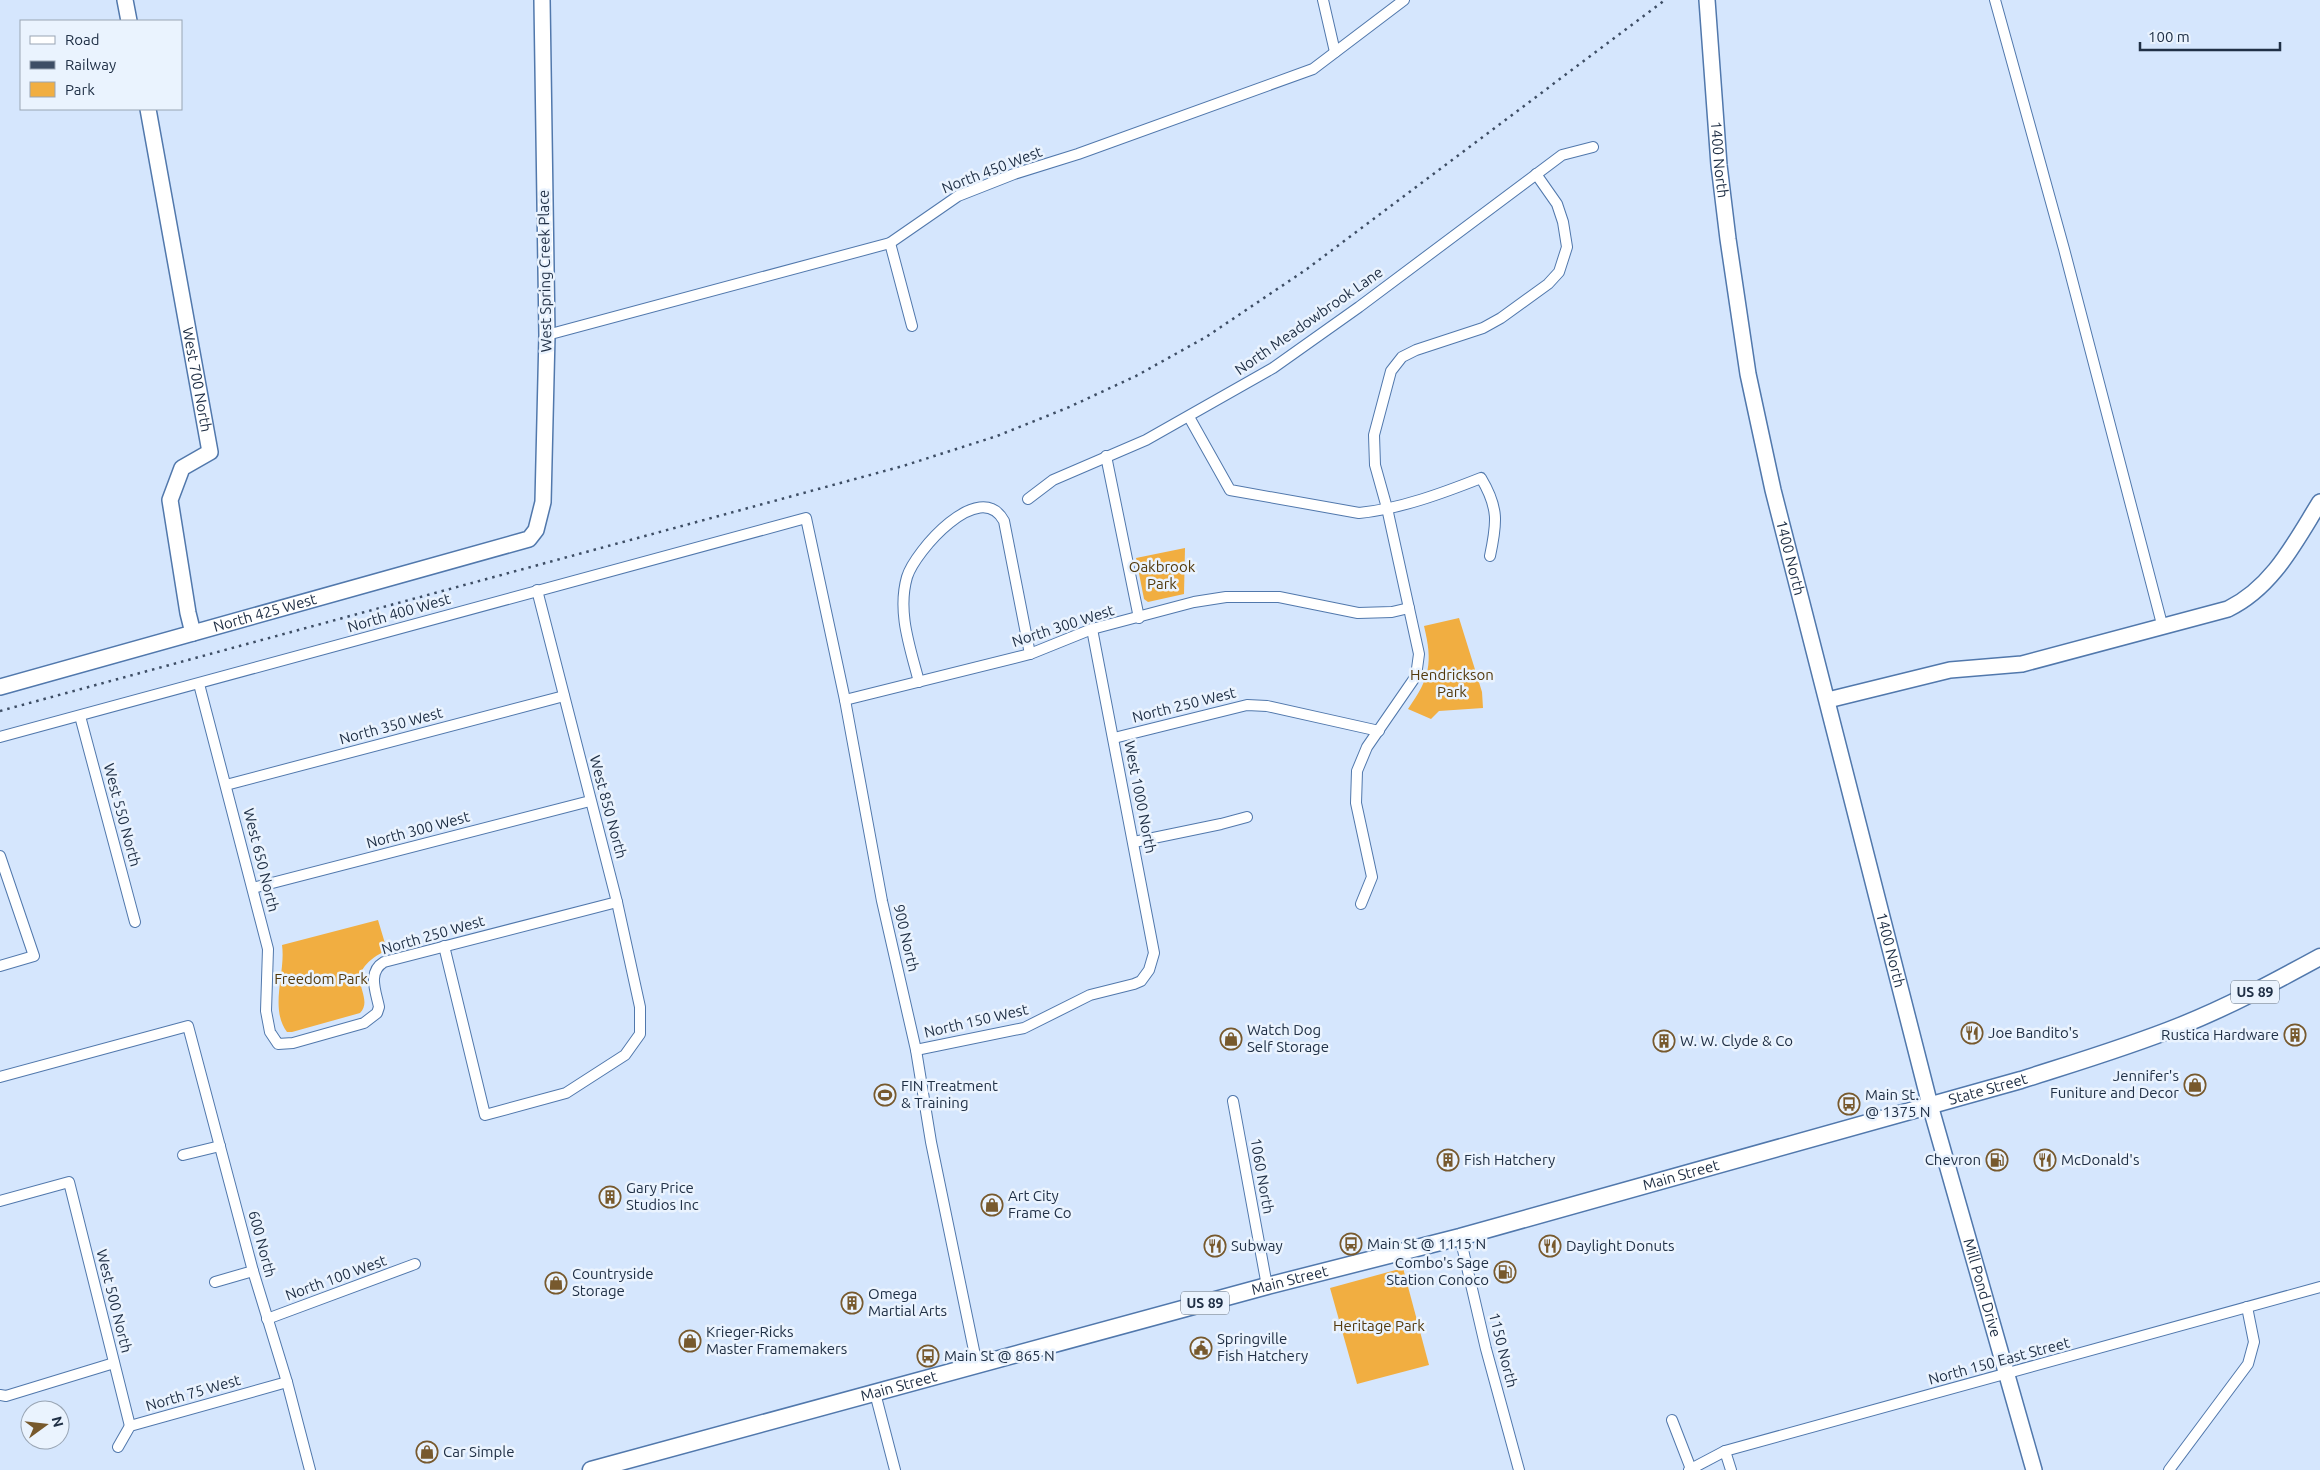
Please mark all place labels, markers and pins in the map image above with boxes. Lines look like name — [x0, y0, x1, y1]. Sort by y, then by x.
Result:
place label: Watch Dog Self Storage — [1247, 1021, 1329, 1055]
restaurant icon: Joe Bandito's — [1960, 1021, 1984, 1045]
building icon: Rustica Hardware — [2283, 1023, 2307, 1047]
place label: Joe Bandito's — [1988, 1024, 2079, 1041]
place label: Rustica Hardware — [2161, 1026, 2279, 1043]
shop icon: Watch Dog Self Storage — [1219, 1027, 1243, 1051]
building icon: W. W. Clyde & Co — [1652, 1029, 1676, 1053]
place label: W. W. Clyde & Co — [1680, 1032, 1793, 1049]
place label: Jennifer's Funiture and Decor — [2050, 1067, 2179, 1101]
shop icon: Jennifer's Funiture and Decor — [2183, 1073, 2207, 1097]
place label: FIN Treatment & Training — [901, 1077, 998, 1111]
sports icon: FIN Treatment & Training — [873, 1083, 897, 1107]
place label: Main St. @ 1375 N — [1865, 1086, 1931, 1120]
bus stop icon: Main St. @ 1375 N — [1837, 1092, 1861, 1116]
building icon: Fish Hatchery — [1436, 1148, 1460, 1172]
fuel station icon: Chevron — [1985, 1148, 2009, 1172]
restaurant icon: McDonald's — [2033, 1148, 2057, 1172]
place label: Fish Hatchery — [1464, 1151, 1555, 1168]
place label: Chevron — [1925, 1151, 1981, 1168]
place label: McDonald's — [2061, 1151, 2139, 1168]
place label: Gary Price Studios Inc — [626, 1179, 699, 1213]
building icon: Gary Price Studios Inc — [598, 1185, 622, 1209]
place label: Art City Frame Co — [1008, 1187, 1072, 1221]
shop icon: Art City Frame Co — [980, 1193, 1004, 1217]
bus stop icon: Main St @ 1115 N — [1339, 1232, 1363, 1256]
restaurant icon: Subway — [1203, 1234, 1227, 1258]
restaurant icon: Daylight Donuts — [1538, 1234, 1562, 1258]
place label: Main St @ 1115 N — [1367, 1235, 1486, 1252]
place label: Subway — [1231, 1237, 1283, 1254]
place label: Daylight Donuts — [1566, 1237, 1675, 1254]
place label: Combo's Sage Station Conoco — [1386, 1254, 1489, 1288]
fuel station icon: Combo's Sage Station Conoco — [1493, 1260, 1517, 1284]
place label: Countryside Storage — [572, 1265, 653, 1299]
shop icon: Countryside Storage — [544, 1271, 568, 1295]
place label: Omega Martial Arts — [868, 1285, 947, 1319]
building icon: Omega Martial Arts — [840, 1291, 864, 1315]
place label: Krieger-Ricks Master Framemakers — [706, 1323, 847, 1357]
shop icon: Krieger-Ricks Master Framemakers — [678, 1329, 702, 1353]
place label: Springville Fish Hatchery — [1217, 1330, 1308, 1364]
public building icon: Springville Fish Hatchery — [1189, 1336, 1213, 1360]
bus stop icon: Main St @ 865 N — [916, 1344, 940, 1368]
place label: Main St @ 865 N — [944, 1347, 1055, 1364]
shop icon: Car Simple — [415, 1440, 439, 1464]
place label: Car Simple — [443, 1443, 514, 1460]

